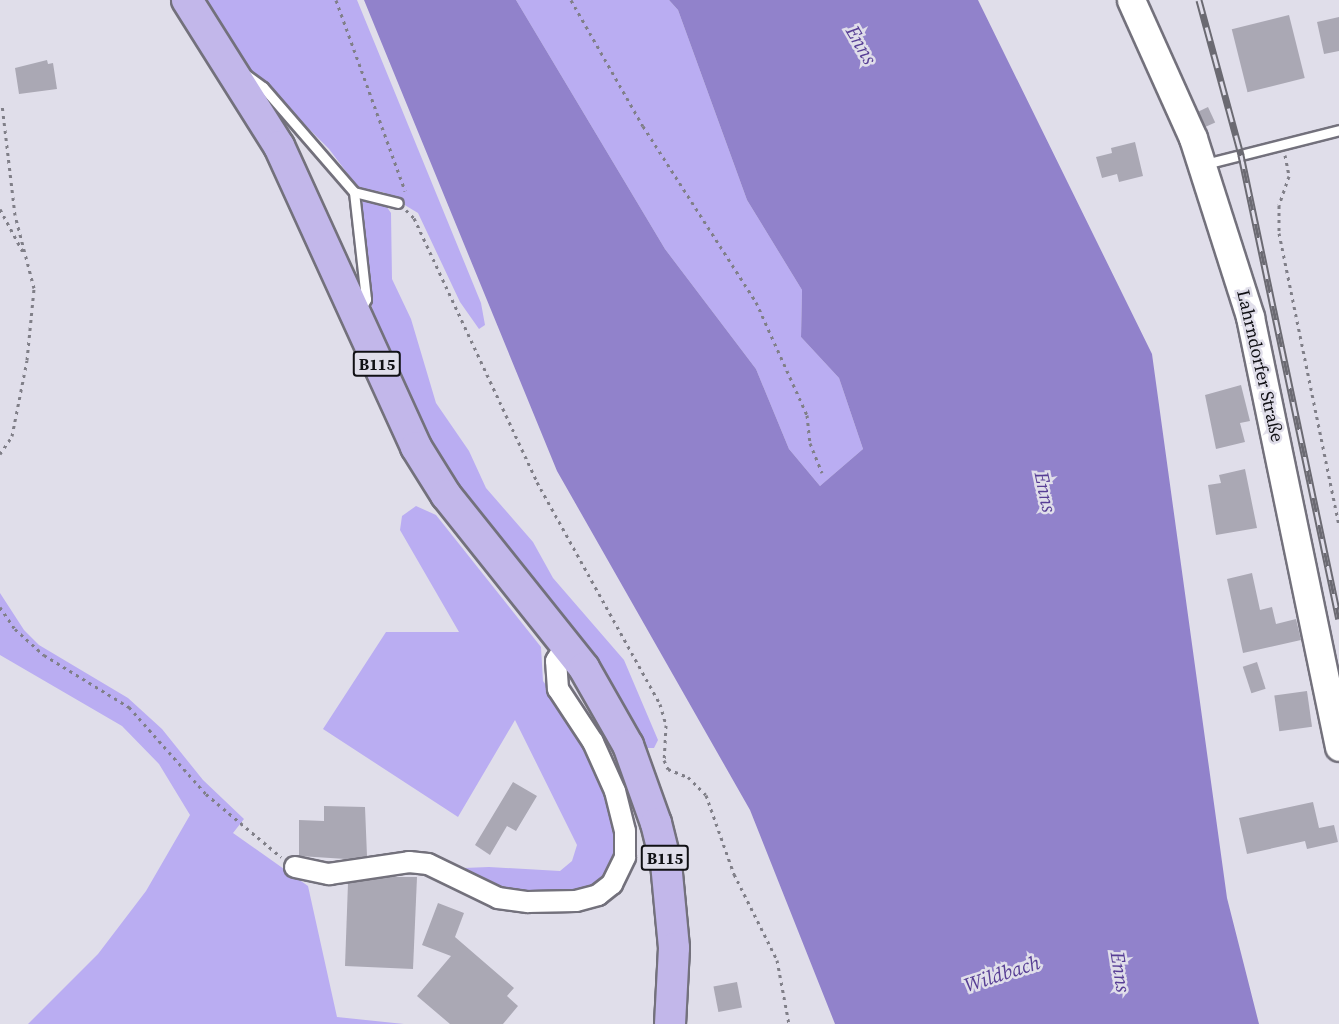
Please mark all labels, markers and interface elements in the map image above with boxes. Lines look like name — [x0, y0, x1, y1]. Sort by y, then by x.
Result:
water label: Enns — [840, 21, 882, 69]
street label: Lahrndorfer Straße — [1232, 288, 1288, 444]
road number: B115 — [352, 351, 403, 377]
water label: Enns — [1029, 470, 1061, 514]
road number: B115 — [640, 845, 690, 871]
water label: Wildbach — [961, 950, 1043, 998]
water label: Enns — [1105, 950, 1135, 994]

